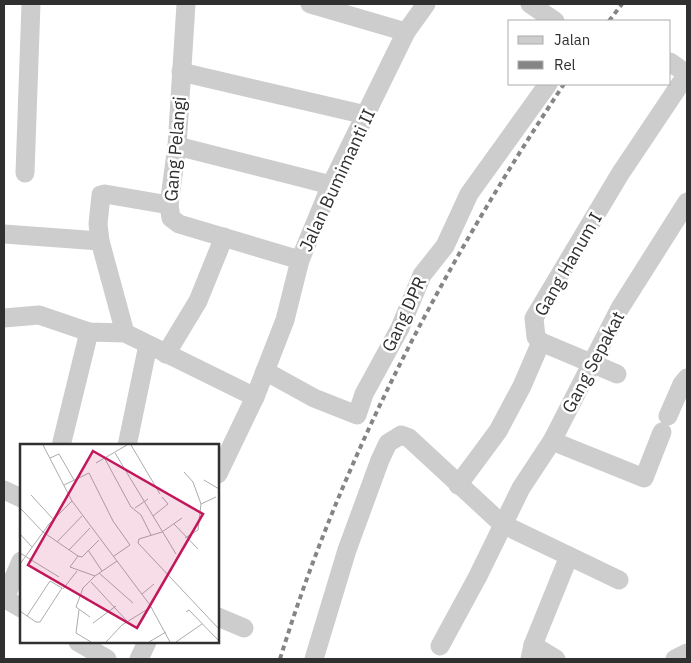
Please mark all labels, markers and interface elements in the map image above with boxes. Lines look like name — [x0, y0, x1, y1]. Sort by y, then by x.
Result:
legend — [508, 20, 671, 85]
text: Jalan — [554, 30, 590, 49]
text: Rel — [554, 55, 576, 74]
street label: Gang Pelangi — [159, 96, 191, 202]
street label: Jalan Bumimanti II — [294, 105, 380, 255]
street label: Gang Hanum I — [529, 208, 607, 320]
street label: Gang DPR — [377, 273, 431, 355]
street label: Gang Sepakat — [557, 307, 629, 417]
inset map — [20, 444, 219, 643]

